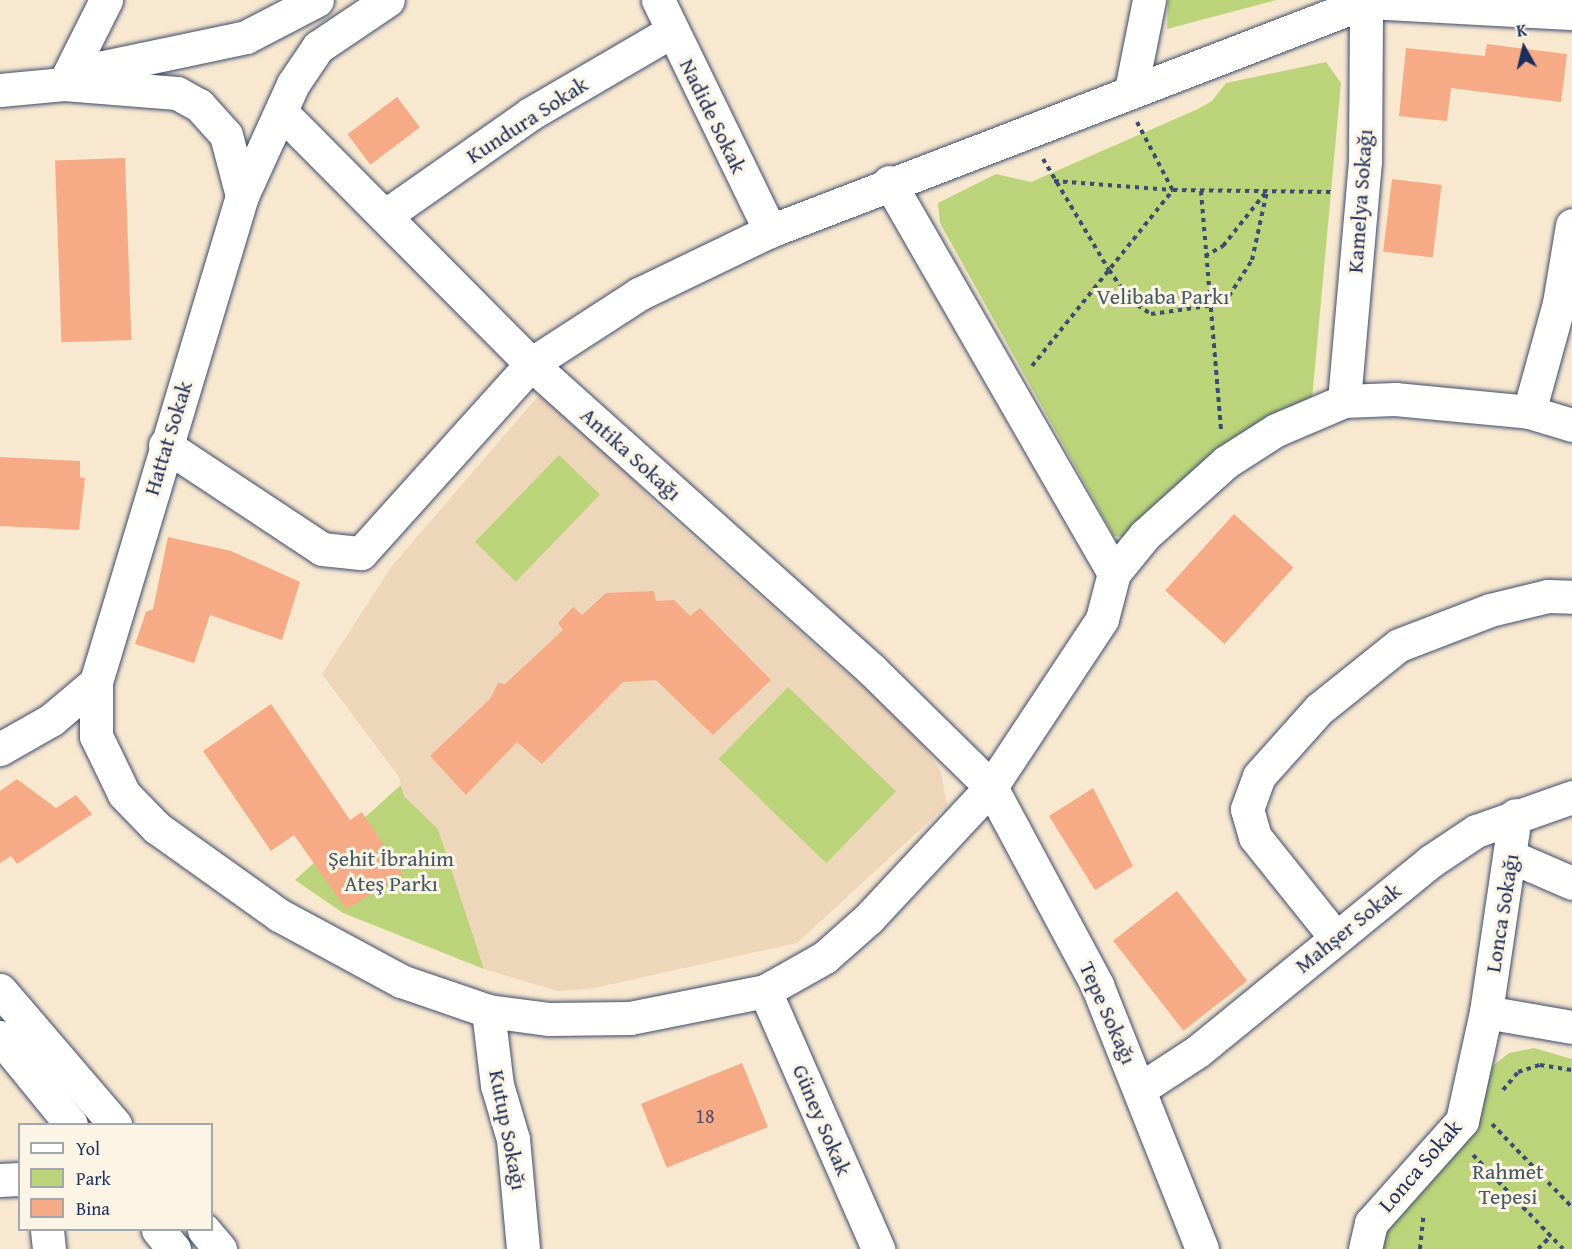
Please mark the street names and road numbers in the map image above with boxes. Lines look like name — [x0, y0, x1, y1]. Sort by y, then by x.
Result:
street label: Nadide Sokak — [674, 54, 752, 178]
street label: Kundura Sokak — [461, 71, 593, 169]
street label: Kamelya Sokağı — [1342, 128, 1378, 274]
street label: Hattat Sokak — [138, 378, 198, 498]
street label: Antika Sokağı — [575, 402, 687, 506]
street label: Lonca Sokağı — [1480, 852, 1524, 974]
street label: Mahşer Sokak — [1290, 877, 1406, 979]
street label: Tepe Sokağı — [1074, 958, 1142, 1068]
street label: Güney Sokak — [787, 1061, 857, 1179]
street label: Kutup Sokağı — [483, 1068, 533, 1192]
street label: Lonca Sokak — [1373, 1114, 1467, 1218]

